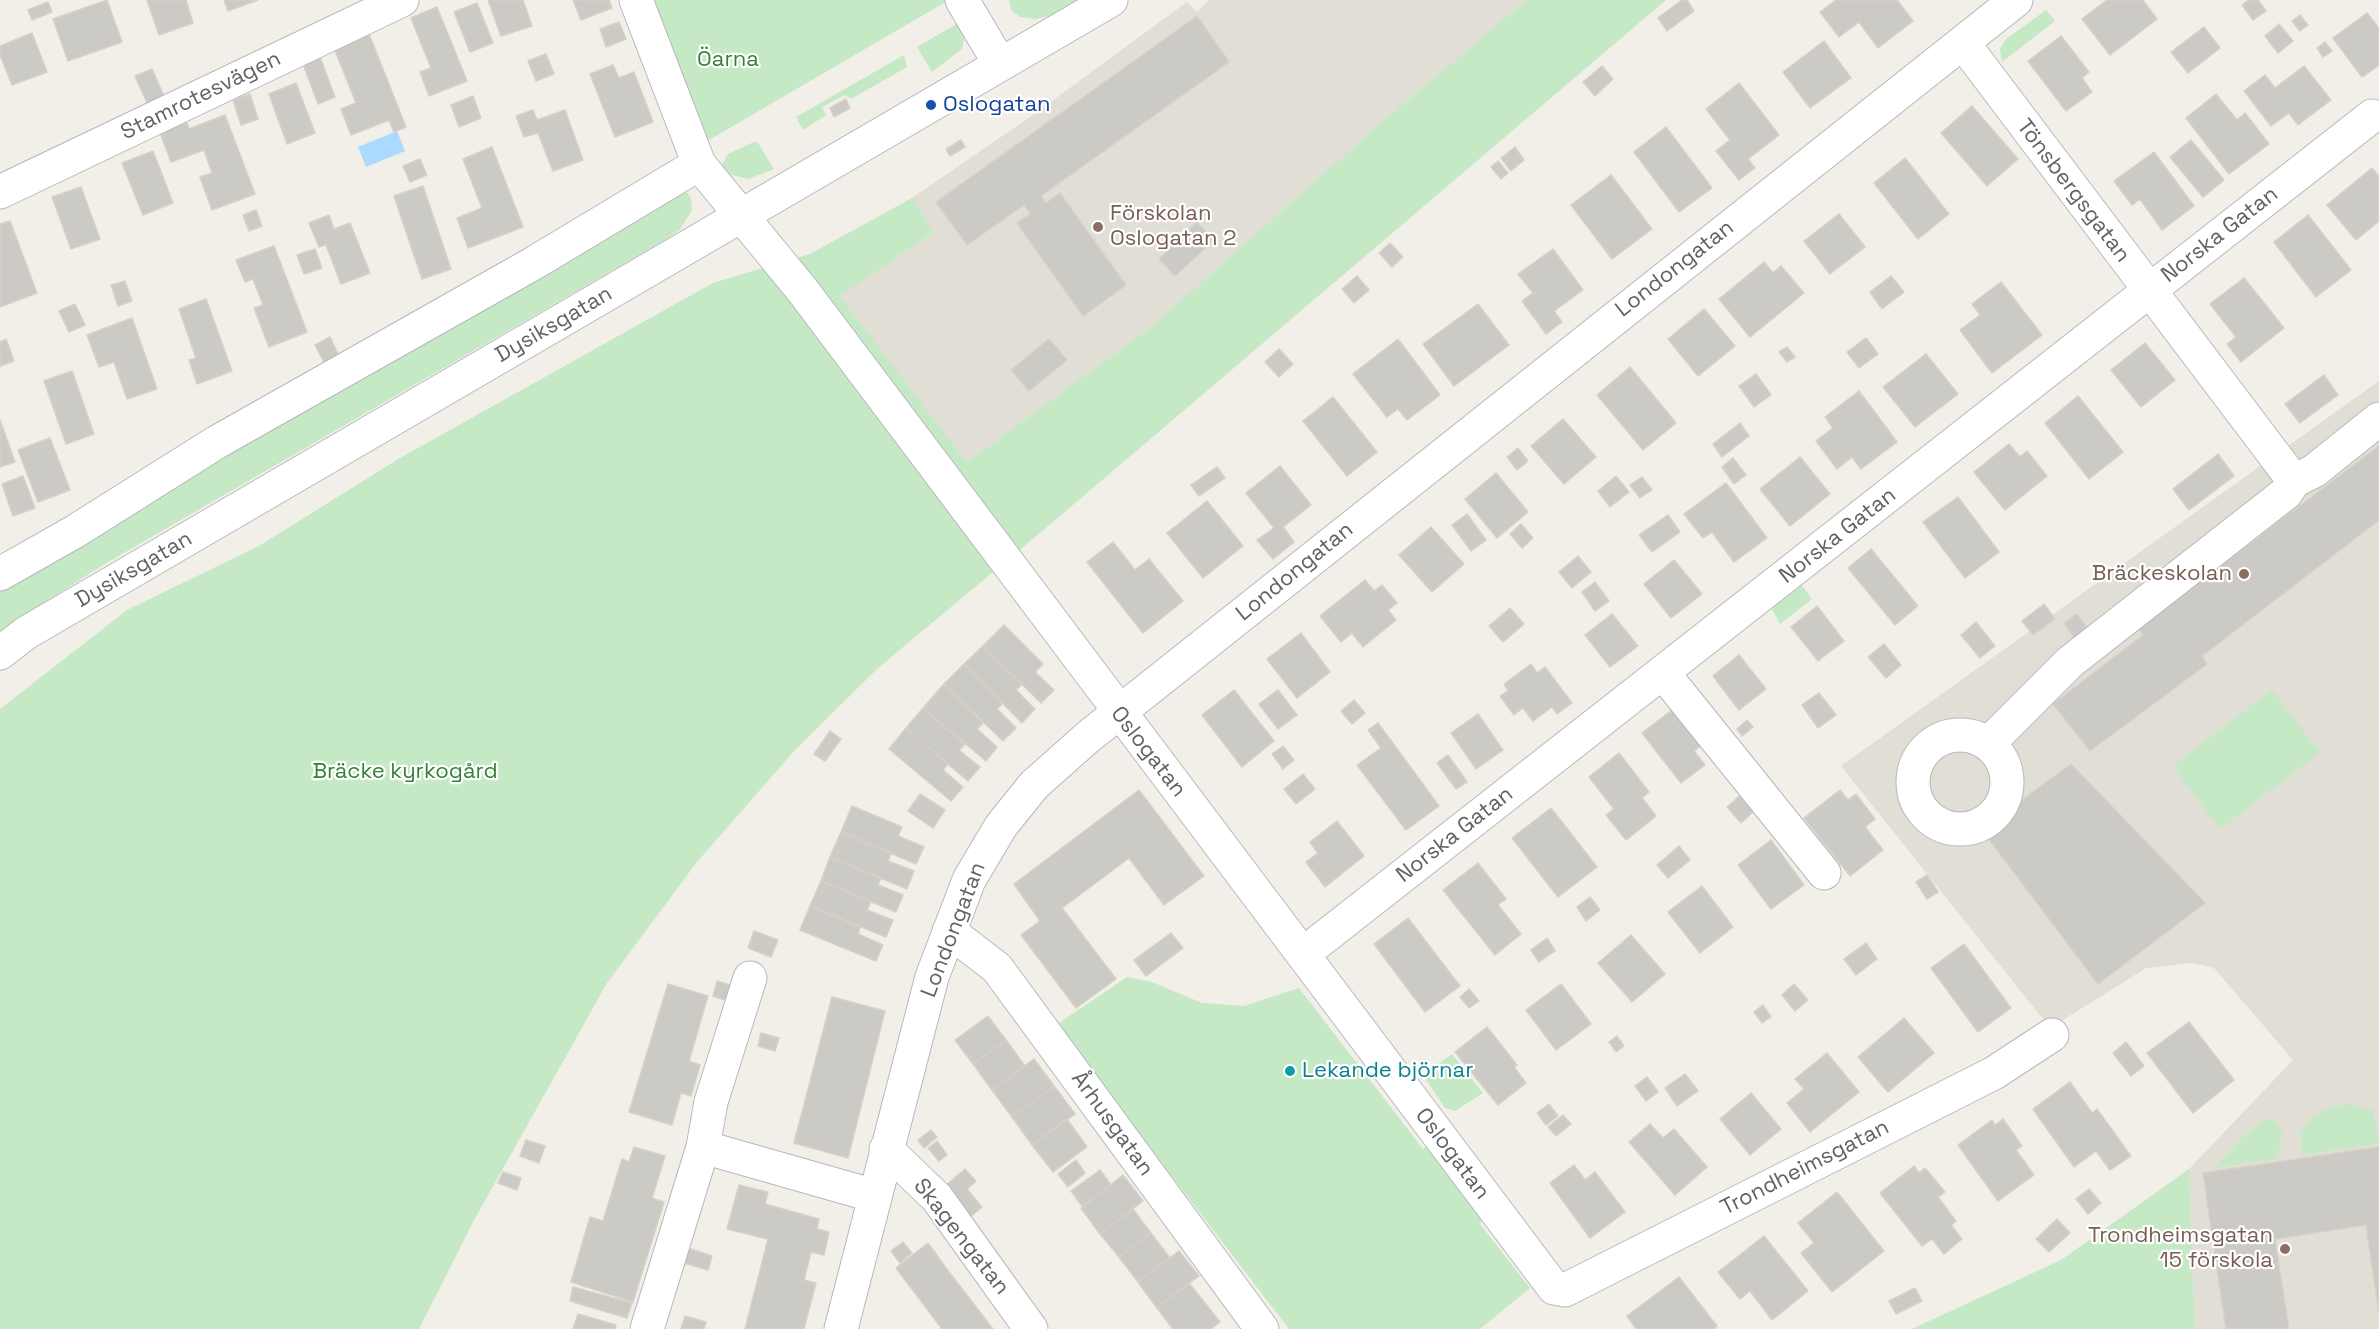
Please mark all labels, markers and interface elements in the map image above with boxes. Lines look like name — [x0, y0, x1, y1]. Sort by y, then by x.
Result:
street label: Stamrotesvägen — [117, 46, 285, 146]
park label: Öarna — [697, 47, 759, 73]
place label: Oslogatan — [943, 92, 1051, 118]
marker: Oslogatan — [924, 98, 938, 112]
street label: Tönsbergsgatan — [2011, 114, 2135, 268]
street label: Norska Gatan — [2157, 181, 2283, 289]
place label: Förskolan Oslogatan 2 — [1110, 201, 1236, 252]
street label: Londongatan — [1611, 215, 1739, 323]
marker: Förskolan Oslogatan 2 — [1091, 220, 1105, 234]
street label: Dysiksgatan — [491, 281, 617, 369]
street label: Norska Gatan — [1775, 482, 1901, 590]
street label: Londongatan — [1231, 517, 1359, 627]
street label: Dysiksgatan — [71, 526, 197, 614]
place label: Bräckeskolan — [2092, 561, 2232, 587]
marker: Bräckeskolan — [2237, 567, 2251, 581]
street label: Oslogatan — [1104, 701, 1192, 803]
park label: Bräcke kyrkogård — [312, 759, 498, 785]
street label: Norska Gatan — [1392, 781, 1518, 889]
street label: Londongatan — [916, 859, 992, 1001]
place label: Lekande björnar — [1302, 1058, 1473, 1084]
marker: Lekande björnar — [1283, 1064, 1297, 1078]
street label: Århusgatan — [1065, 1067, 1159, 1181]
street label: Oslogatan — [1409, 1103, 1495, 1205]
street label: Trondheimsgatan — [1717, 1114, 1893, 1222]
street label: Skagengatan — [907, 1174, 1015, 1300]
place label: Trondheimsgatan 15 förskola — [2088, 1223, 2273, 1274]
marker: Trondheimsgatan 15 förskola — [2278, 1242, 2292, 1256]

